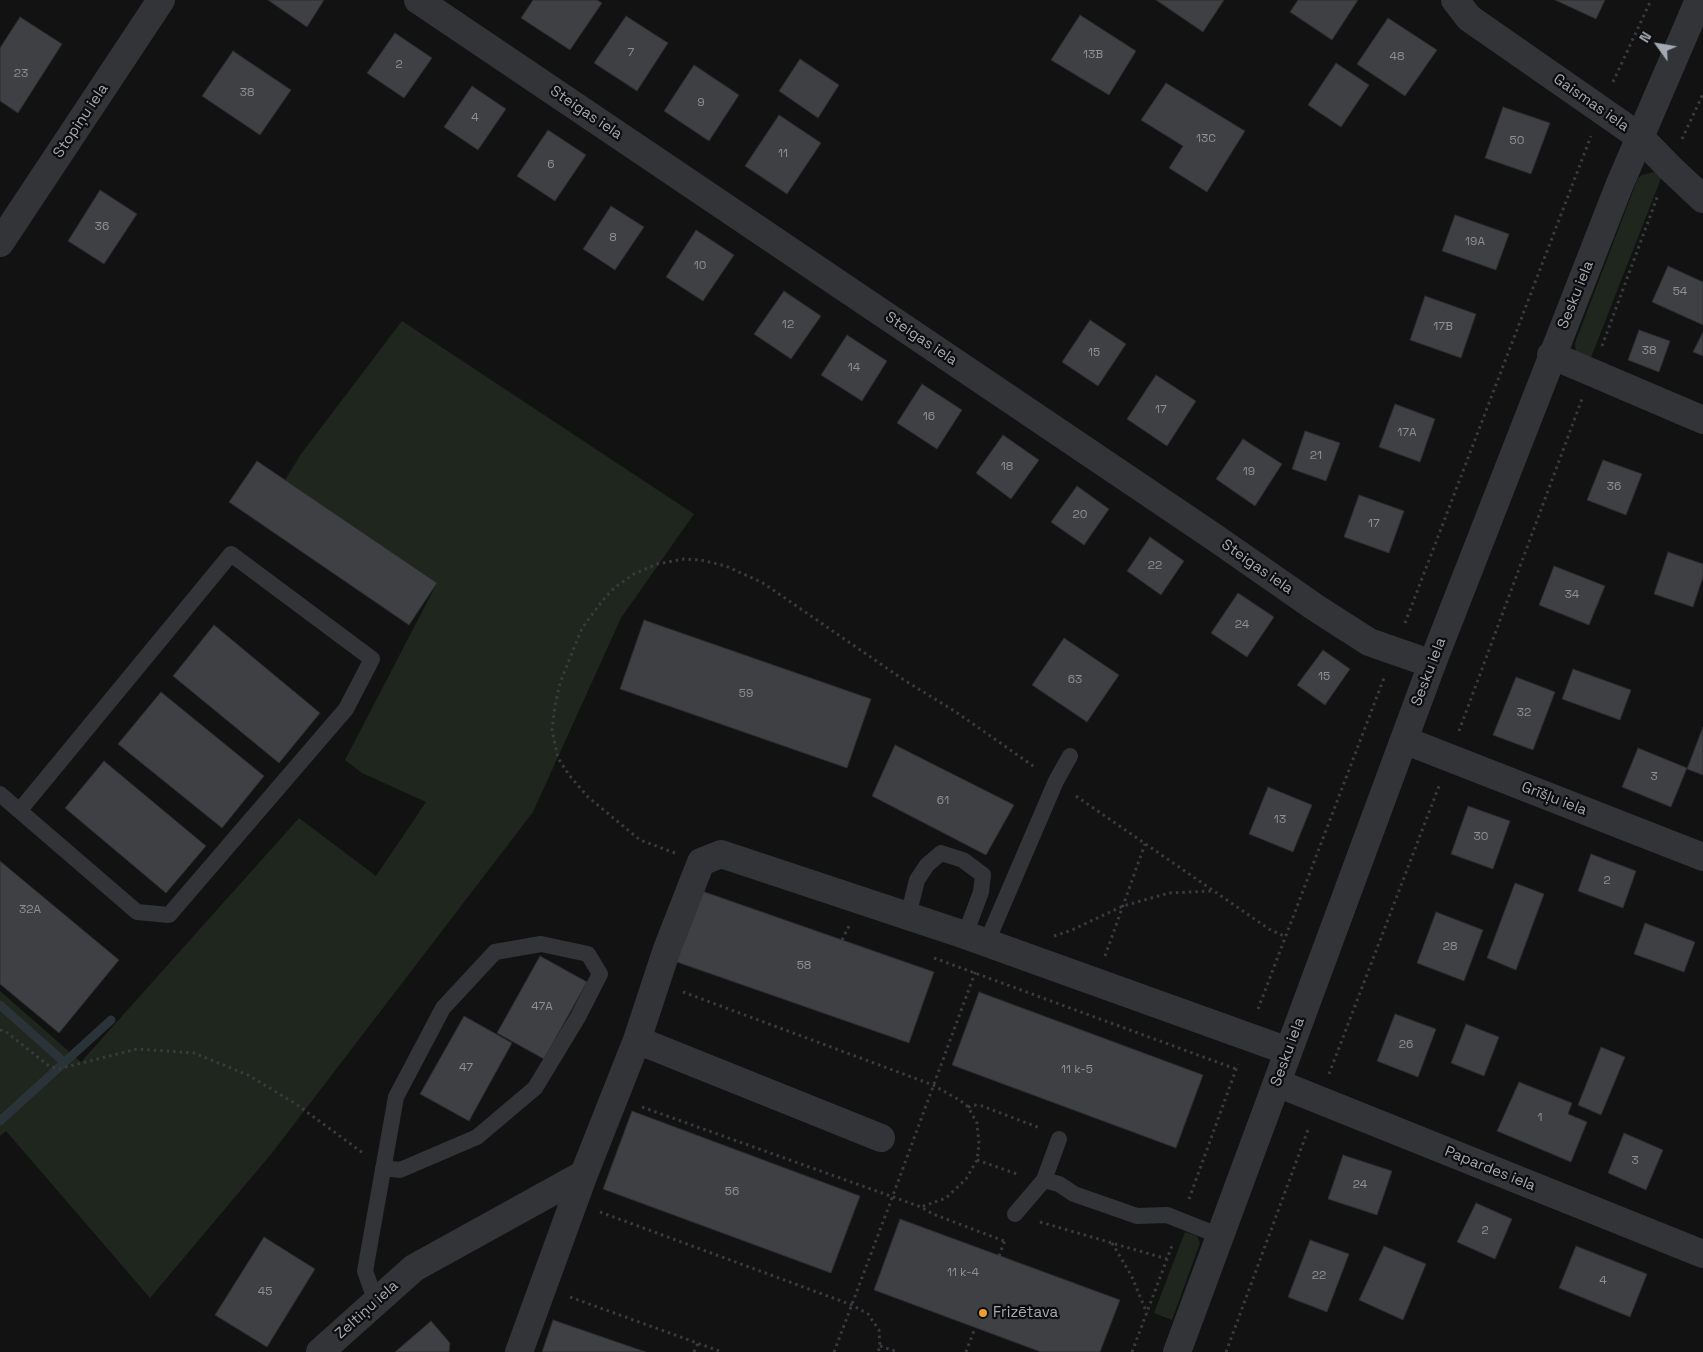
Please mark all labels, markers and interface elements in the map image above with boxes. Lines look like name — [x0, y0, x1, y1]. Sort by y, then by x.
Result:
north arrow — [1633, 20, 1683, 70]
text: N — [1635, 28, 1655, 46]
house number: 7 — [628, 46, 634, 60]
house number: 13B — [1083, 48, 1103, 62]
house number: 48 — [1390, 50, 1404, 64]
house number: 2 — [395, 58, 403, 72]
house number: 23 — [14, 67, 28, 81]
street label: Gaismas iela — [1550, 70, 1632, 136]
street label: Stopiņu iela — [50, 81, 112, 161]
street label: Steigas iela — [546, 82, 626, 144]
house number: 38 — [240, 86, 254, 100]
house number: 9 — [697, 96, 705, 110]
house number: 4 — [471, 111, 479, 125]
house number: 13C — [1196, 132, 1216, 146]
house number: 50 — [1510, 134, 1524, 148]
house number: 11 — [778, 147, 788, 161]
house number: 6 — [547, 158, 555, 172]
house number: 36 — [95, 220, 109, 234]
house number: 8 — [609, 231, 617, 245]
house number: 19A — [1465, 235, 1485, 249]
street label: Sesku iela — [1554, 258, 1598, 332]
house number: 10 — [694, 259, 706, 273]
house number: 54 — [1673, 285, 1687, 299]
street label: Steigas iela — [881, 308, 961, 370]
house number: 12 — [782, 318, 794, 332]
house number: 17B — [1433, 320, 1453, 334]
house number: 38 — [1642, 344, 1656, 358]
house number: 15 — [1088, 346, 1100, 360]
house number: 14 — [848, 361, 860, 375]
house number: 17 — [1155, 403, 1167, 417]
house number: 16 — [923, 410, 935, 424]
house number: 17A — [1397, 426, 1417, 440]
house number: 21 — [1310, 449, 1322, 463]
house number: 18 — [1001, 460, 1013, 474]
house number: 19 — [1243, 465, 1255, 479]
house number: 36 — [1607, 480, 1621, 494]
house number: 20 — [1073, 508, 1087, 522]
house number: 17 — [1368, 517, 1380, 531]
street label: Steigas iela — [1218, 536, 1296, 598]
house number: 22 — [1148, 559, 1162, 573]
house number: 34 — [1565, 588, 1579, 602]
house number: 24 — [1235, 618, 1249, 632]
street label: Sesku iela — [1408, 635, 1450, 709]
house number: 15 — [1318, 670, 1330, 684]
house number: 63 — [1068, 673, 1082, 687]
house number: 59 — [739, 687, 753, 701]
house number: 32 — [1517, 706, 1531, 720]
house number: 3 — [1650, 770, 1658, 784]
street label: Grīšļu iela — [1519, 778, 1589, 820]
house number: 61 — [937, 794, 949, 808]
house number: 13 — [1274, 813, 1286, 827]
house number: 30 — [1474, 830, 1488, 844]
house number: 2 — [1603, 874, 1611, 888]
house number: 32A — [19, 903, 41, 917]
house number: 28 — [1443, 940, 1457, 954]
house number: 58 — [797, 959, 811, 973]
house number: 47A — [531, 1000, 553, 1014]
street label: Sesku iela — [1267, 1015, 1309, 1089]
house number: 26 — [1399, 1038, 1413, 1052]
house number: 47 — [459, 1061, 473, 1075]
house number: 11 k-5 — [1061, 1063, 1093, 1077]
house number: 1 — [1537, 1111, 1543, 1125]
street label: Papardes iela — [1442, 1143, 1538, 1195]
house number: 3 — [1631, 1154, 1639, 1168]
house number: 24 — [1353, 1178, 1367, 1192]
house number: 56 — [725, 1185, 739, 1199]
house number: 2 — [1481, 1224, 1489, 1238]
house number: 11 k-4 — [947, 1266, 979, 1280]
house number: 22 — [1312, 1269, 1326, 1283]
house number: 4 — [1599, 1274, 1607, 1288]
street label: Zeltiņu iela — [332, 1277, 402, 1343]
house number: 45 — [258, 1285, 272, 1299]
place label: Frizētava — [993, 1304, 1058, 1322]
marker: Frizētava — [977, 1307, 989, 1319]

